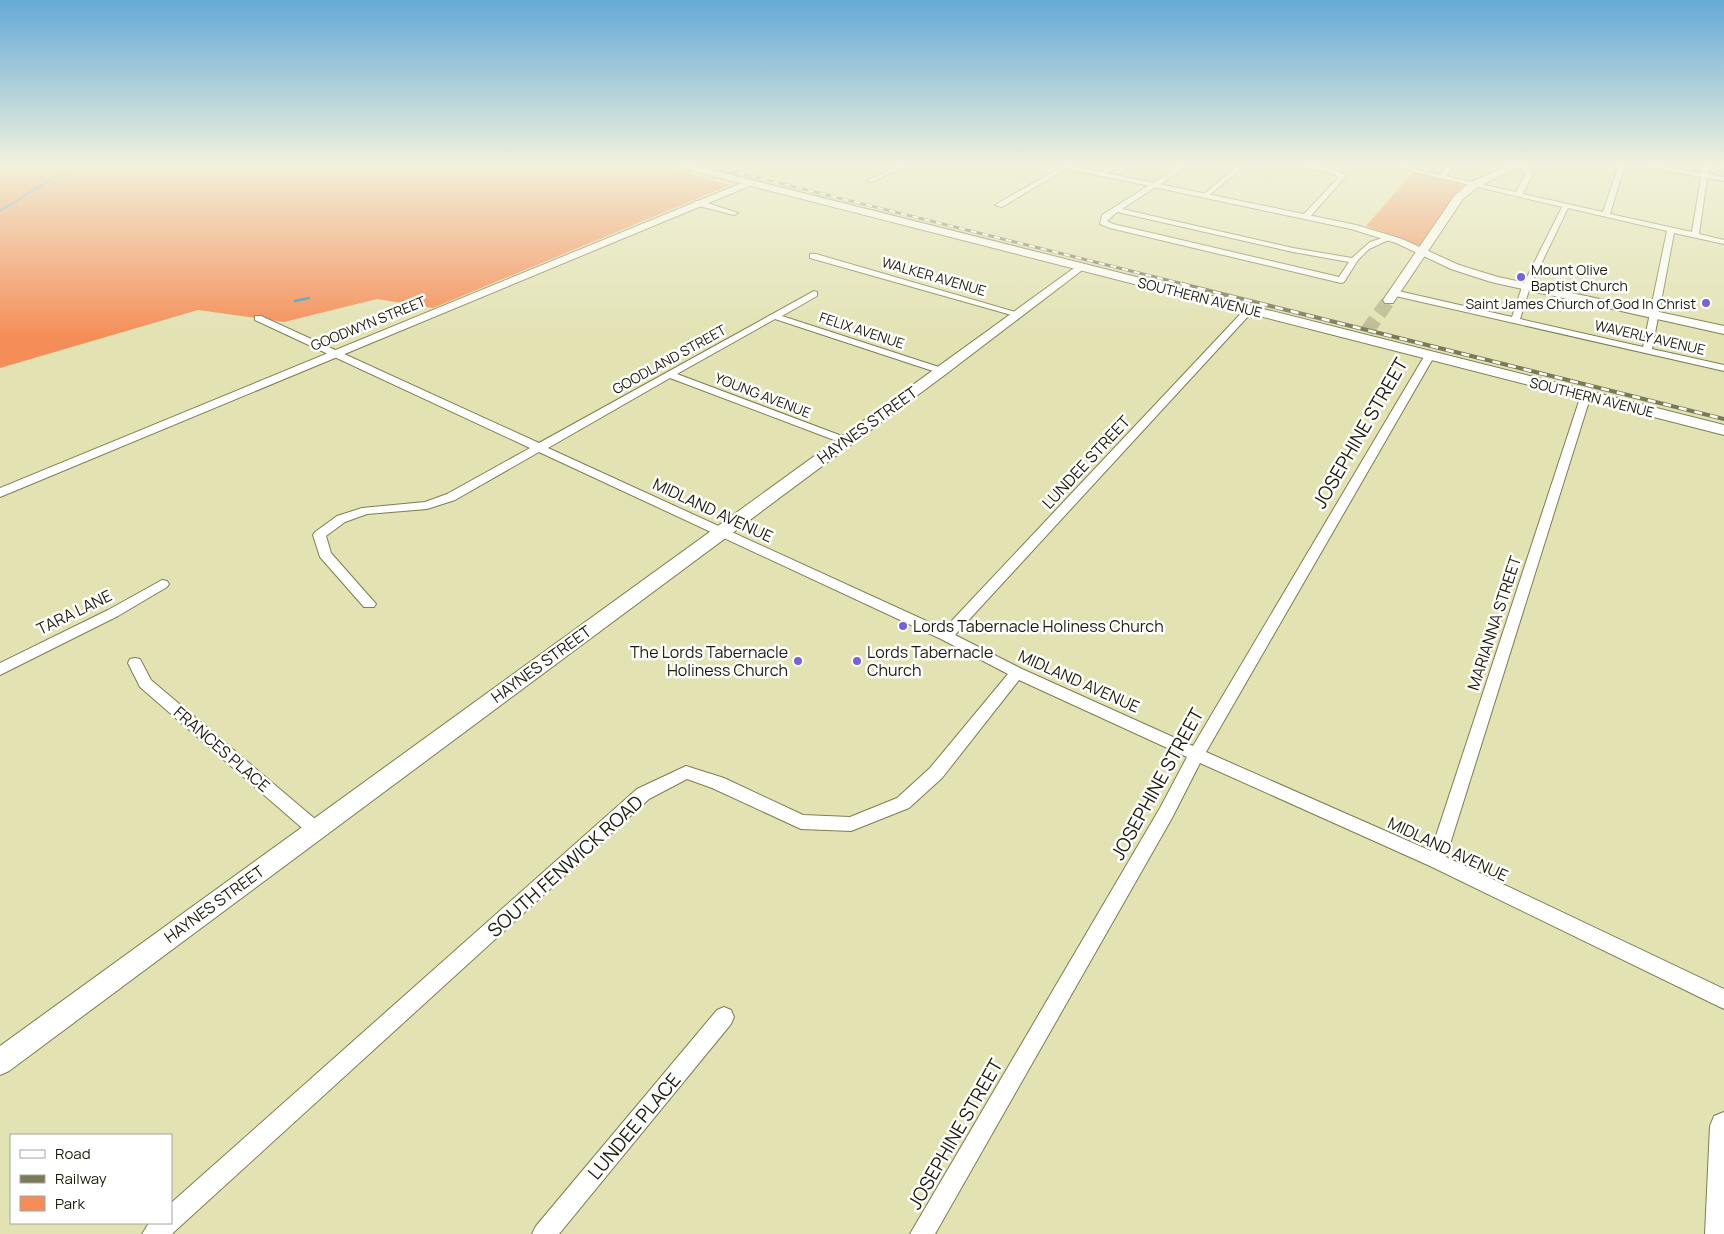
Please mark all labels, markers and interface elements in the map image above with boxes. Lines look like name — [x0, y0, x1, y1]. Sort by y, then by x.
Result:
street label: WALKER AVENUE — [880, 252, 988, 300]
place label: Mount Olive Baptist Church — [1531, 260, 1628, 295]
marker: Mount Olive Baptist Church — [1515, 271, 1527, 283]
street label: SOUTHERN AVENUE — [1136, 272, 1264, 322]
street label: GOODWYN STREET — [308, 291, 429, 355]
place label: Saint James Church of God In Christ — [1465, 294, 1696, 313]
marker: Saint James Church of God In Christ — [1700, 297, 1712, 309]
street label: FELIX AVENUE — [817, 307, 907, 353]
street label: WAVERLY AVENUE — [1593, 315, 1707, 359]
street label: GOODLAND STREET — [609, 319, 730, 398]
street label: JOSEPHINE STREET — [1306, 352, 1414, 513]
street label: YOUNG AVENUE — [712, 368, 814, 422]
street label: SOUTHERN AVENUE — [1528, 372, 1656, 422]
street label: HAYNES STREET — [812, 381, 922, 469]
street label: LUNDEE STREET — [1037, 410, 1135, 513]
street label: MIDLAND AVENUE — [649, 473, 777, 547]
street label: MARIANNA STREET — [1462, 553, 1526, 693]
street label: TARA LANE — [33, 584, 115, 640]
place label: Lords Tabernacle Holiness Church — [913, 615, 1164, 637]
street label: HAYNES STREET — [486, 620, 596, 708]
marker: Lords Tabernacle Holiness Church — [897, 620, 909, 632]
place label: The Lords Tabernacle Holiness Church — [630, 641, 788, 681]
place label: Lords Tabernacle Church — [867, 641, 993, 681]
street label: MIDLAND AVENUE — [1015, 644, 1143, 718]
marker: The Lords Tabernacle Holiness Church — [792, 655, 804, 667]
marker: Lords Tabernacle Church — [851, 655, 863, 667]
street label: FRANCES PLACE — [169, 701, 275, 797]
street label: JOSEPHINE STREET — [1105, 703, 1210, 865]
street label: SOUTH FENWICK ROAD — [482, 789, 648, 943]
street label: MIDLAND AVENUE — [1384, 812, 1512, 886]
street label: HAYNES STREET — [159, 860, 269, 948]
street label: JOSEPHINE STREET — [901, 1053, 1009, 1214]
street label: LUNDEE PLACE — [582, 1067, 686, 1185]
legend — [10, 1134, 172, 1224]
text: Road — [55, 1143, 91, 1164]
text: Railway — [55, 1168, 107, 1189]
text: Park — [55, 1193, 85, 1214]

